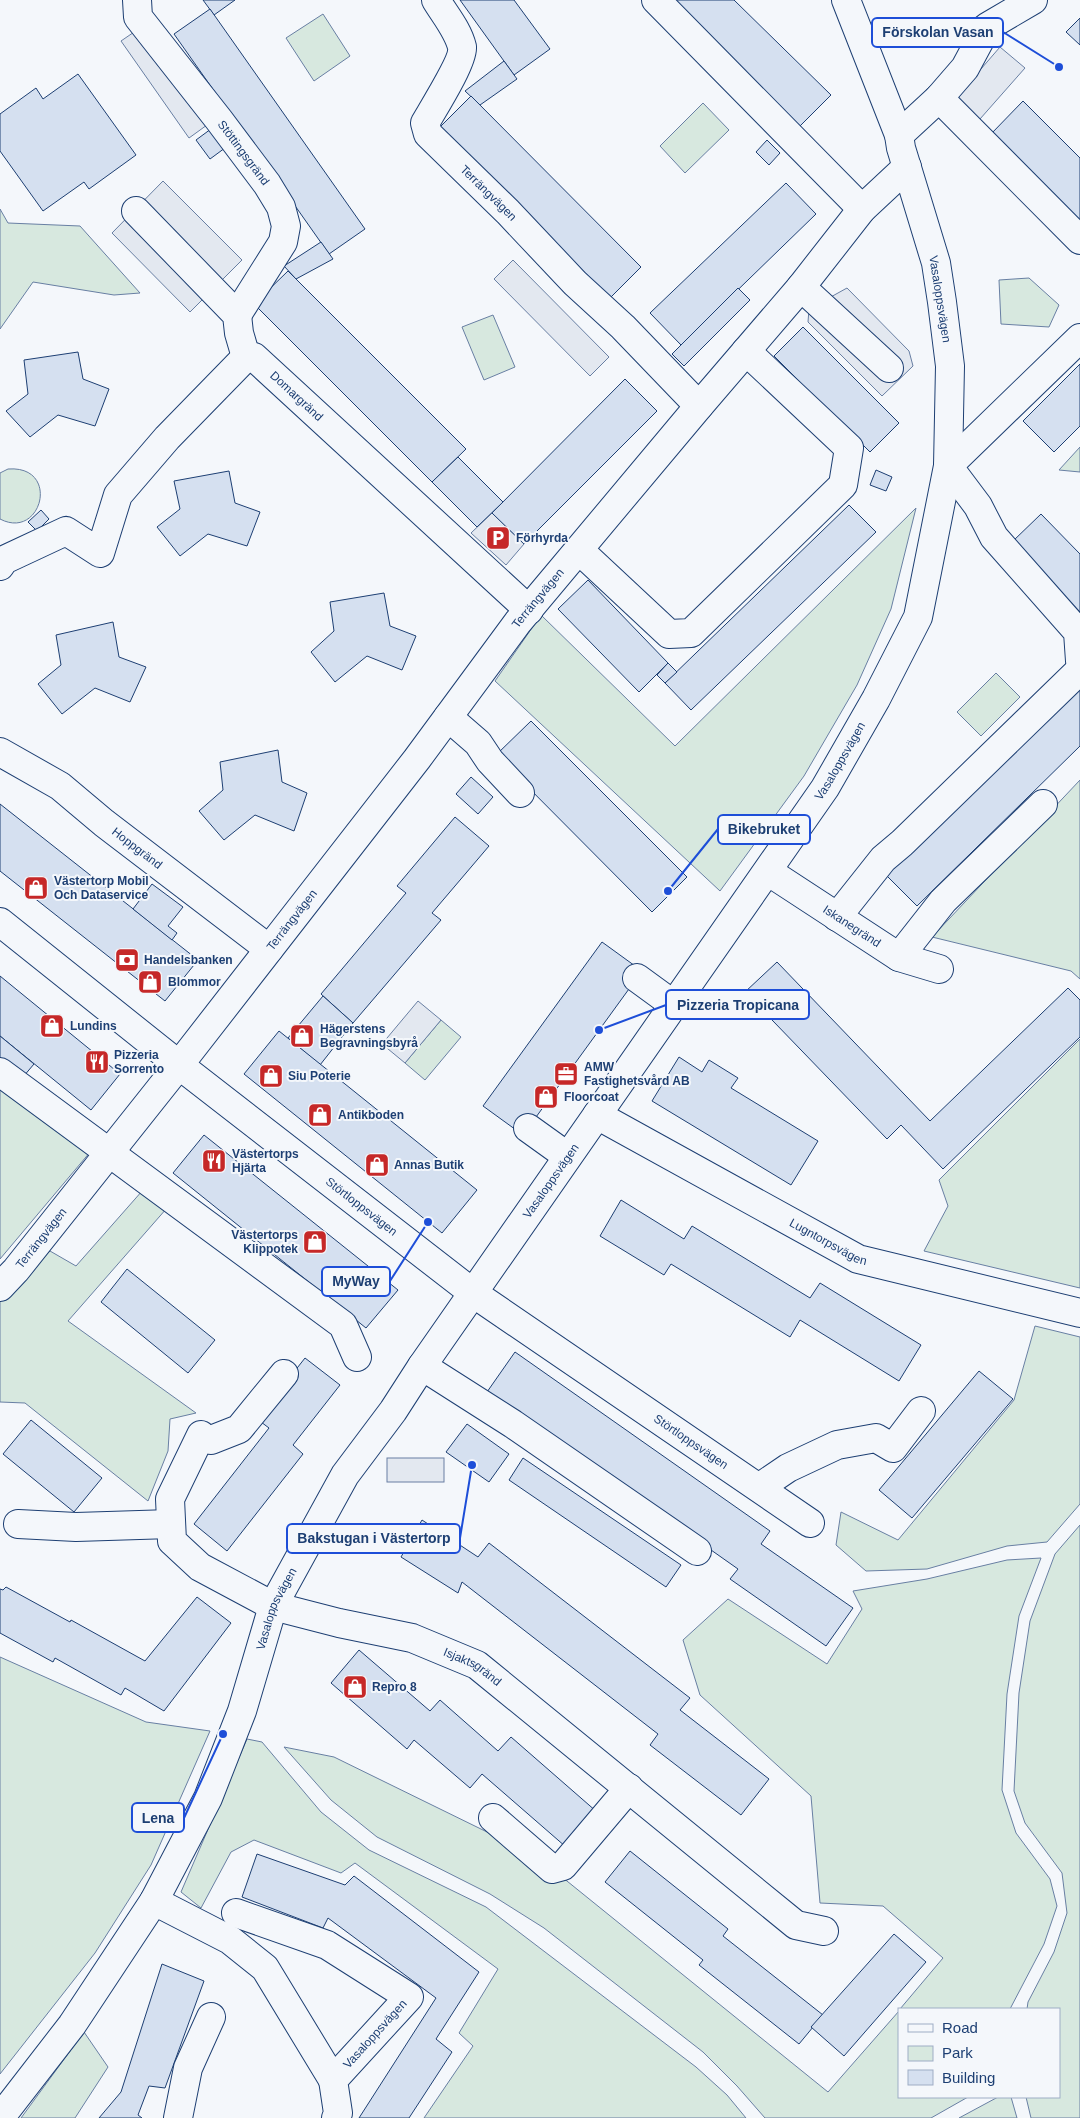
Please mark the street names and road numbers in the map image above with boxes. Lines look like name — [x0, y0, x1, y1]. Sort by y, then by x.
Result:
street label: Stöttingsgränd — [215, 118, 272, 188]
street label: Terrängvägen — [457, 162, 520, 224]
street label: Vasaloppsvägen — [926, 255, 954, 343]
street label: Domargränd — [267, 368, 326, 424]
street label: Terrängvägen — [509, 566, 567, 631]
street label: Vasaloppsvägen — [812, 720, 868, 803]
street label: Hoppgränd — [109, 825, 165, 872]
street label: Terrängvägen — [264, 887, 320, 953]
street label: Iskanegränd — [820, 902, 883, 950]
street label: Vasaloppsvägen — [520, 1141, 582, 1221]
street label: Störtloppsvägen — [323, 1174, 400, 1239]
street label: Terrängvägen — [13, 1205, 70, 1271]
street label: Lugntorpsvägen — [787, 1216, 868, 1268]
street label: Störtloppsvägen — [651, 1411, 731, 1472]
street label: Vasaloppsvägen — [253, 1565, 300, 1652]
street label: Isjaktsgränd — [441, 1645, 504, 1689]
street label: Vasaloppsvägen — [340, 1997, 410, 2071]

